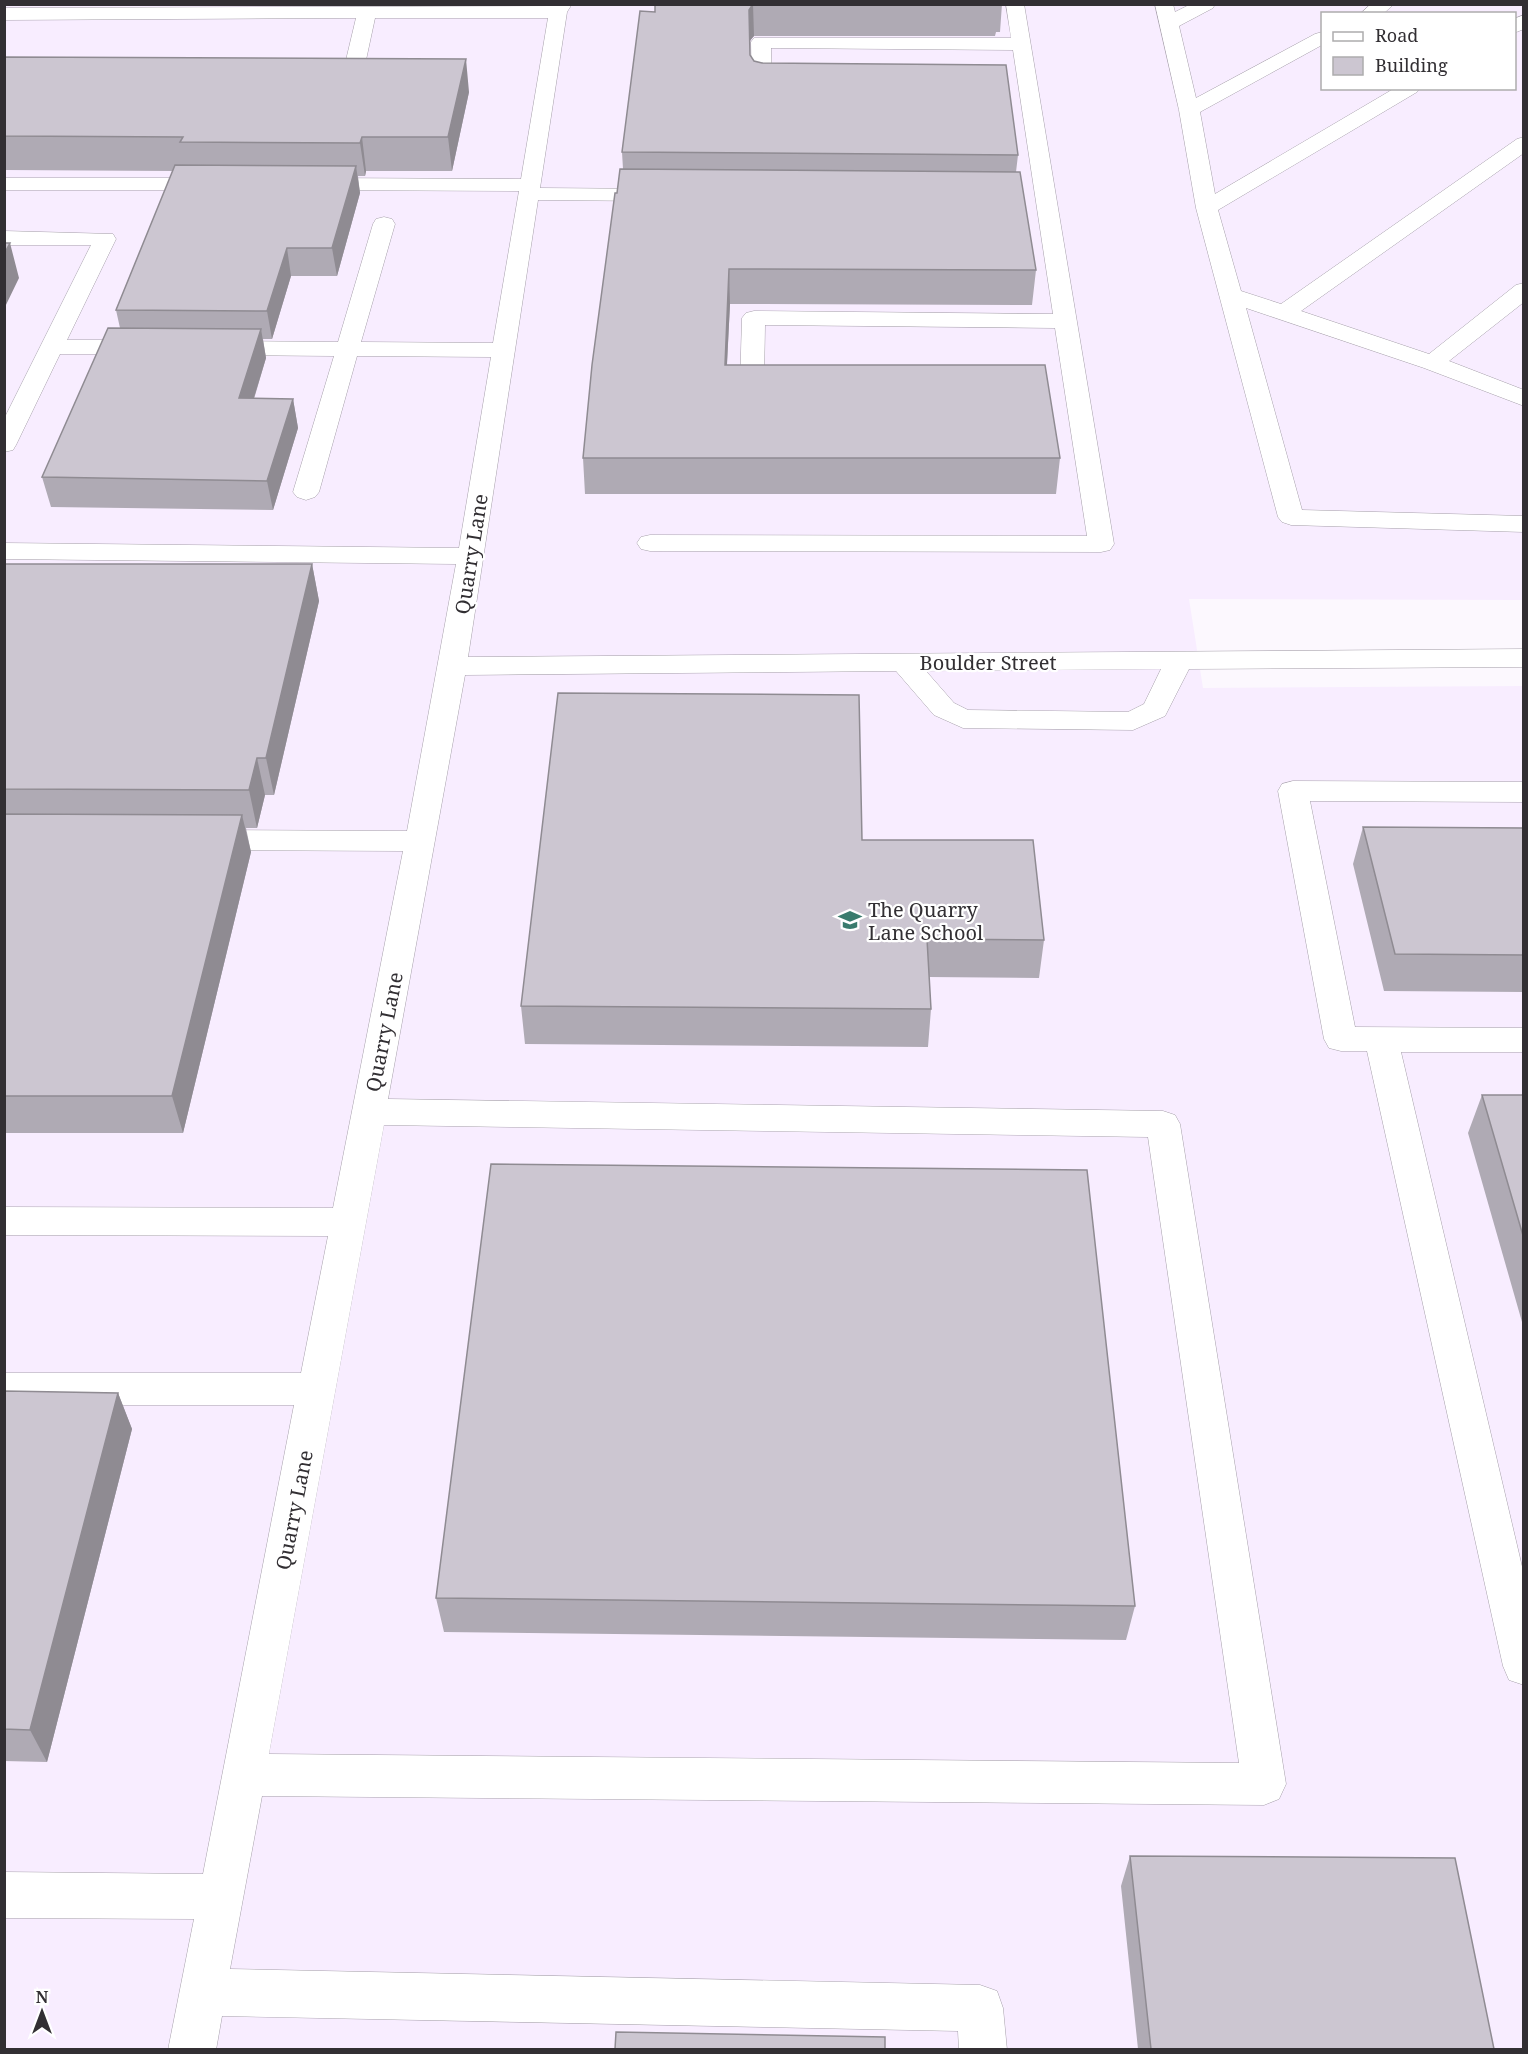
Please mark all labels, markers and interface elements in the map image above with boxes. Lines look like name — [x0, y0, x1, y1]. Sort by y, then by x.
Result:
legend — [1321, 12, 1516, 90]
text: Road — [1375, 23, 1418, 47]
text: Building — [1375, 53, 1448, 77]
street label: Quarry Lane — [448, 492, 494, 616]
street label: Boulder Street — [920, 649, 1056, 676]
place label: The Quarry Lane School — [868, 896, 983, 946]
school or university icon: The Quarry Lane School — [837, 907, 863, 933]
street label: Quarry Lane — [359, 970, 409, 1094]
street label: Quarry Lane — [269, 1448, 319, 1572]
north arrow — [12, 1982, 72, 2042]
text: N — [36, 1986, 49, 2008]

